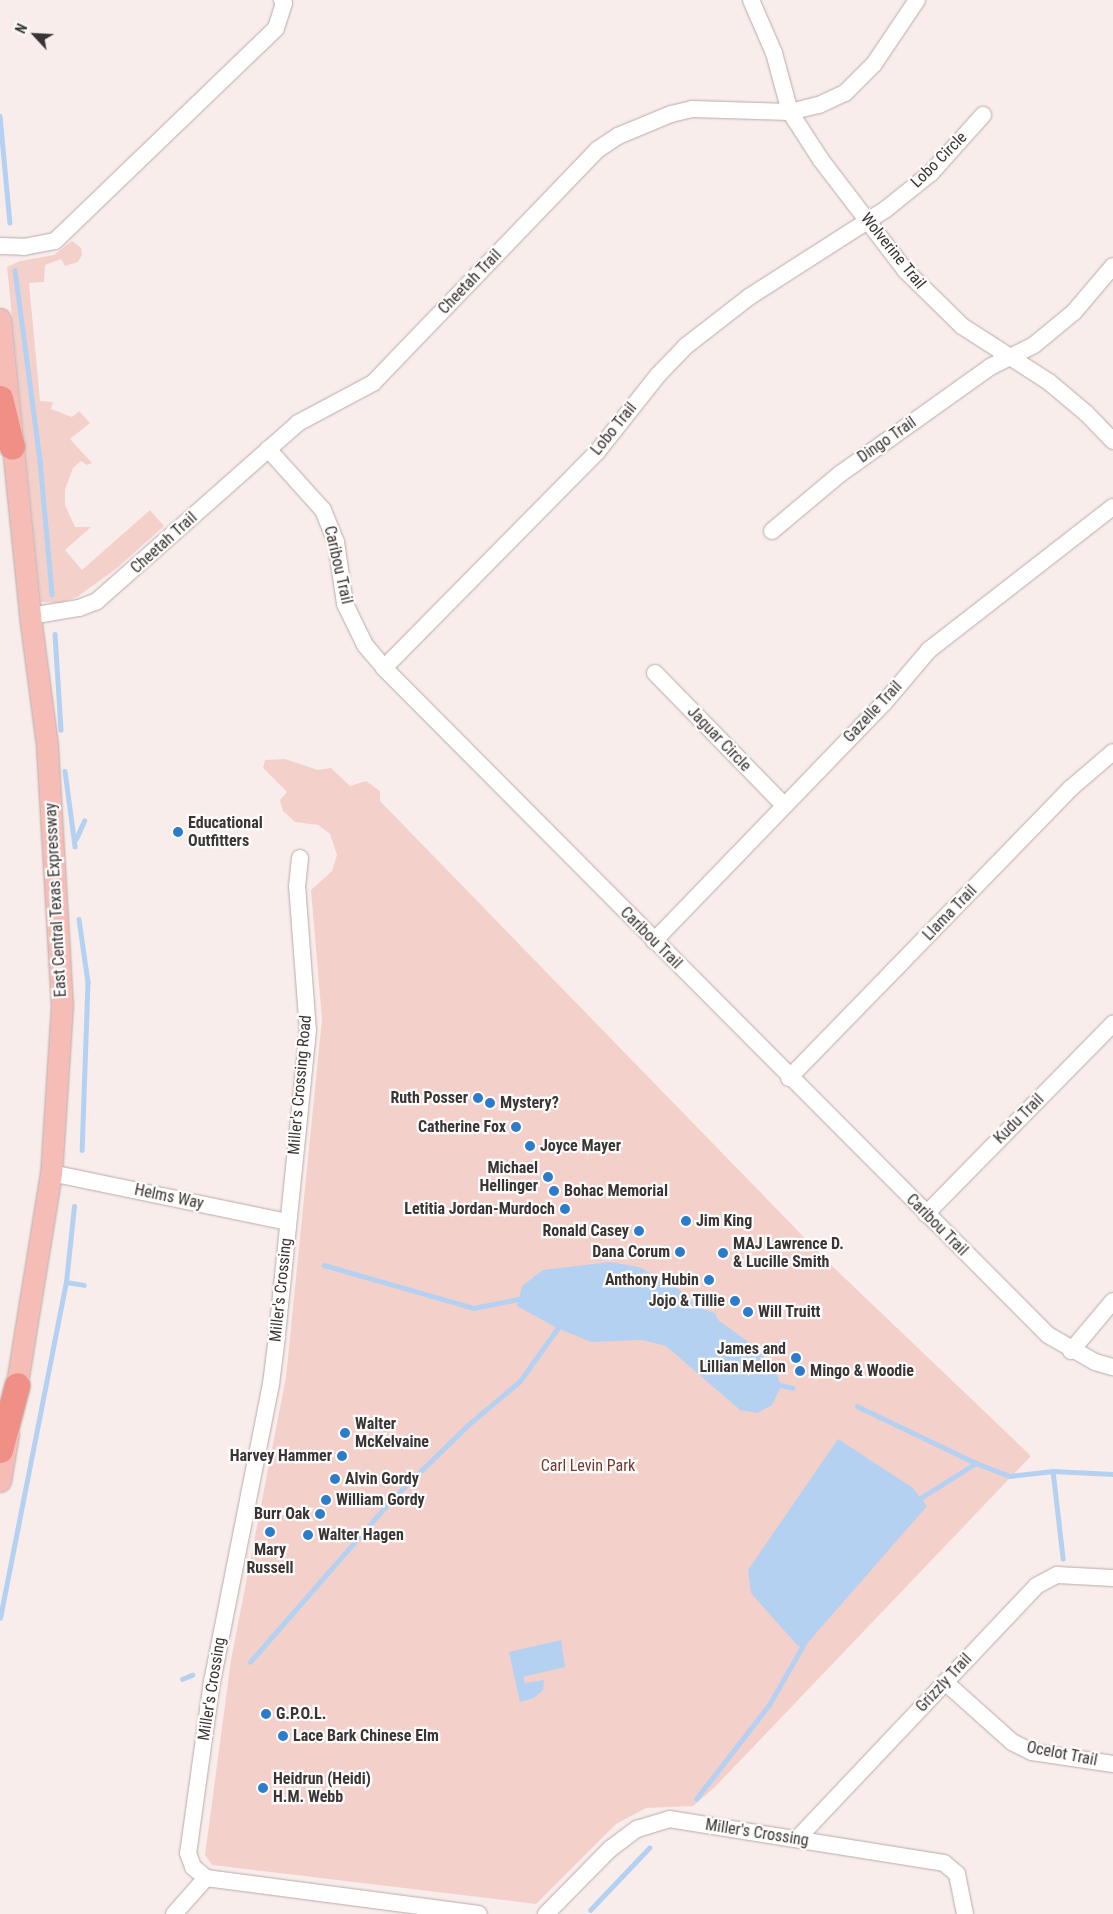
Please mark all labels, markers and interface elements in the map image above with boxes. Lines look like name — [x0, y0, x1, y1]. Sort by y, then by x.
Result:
north arrow — [10, 10, 60, 60]
text: N — [12, 21, 30, 36]
street label: Lobo Circle — [907, 128, 971, 192]
street label: Wolverine Trail — [856, 209, 930, 293]
street label: Cheetah Trail — [434, 246, 506, 318]
street label: Lobo Trail — [587, 399, 641, 459]
street label: Dingo Trail — [854, 413, 920, 467]
street label: Cheetah Trail — [127, 508, 201, 578]
street label: Caribou Trail — [320, 524, 356, 606]
street label: Gazelle Trail — [840, 677, 906, 747]
street label: Jaguar Circle — [683, 702, 755, 776]
street label: East Central Texas Expressway — [41, 802, 71, 998]
place label: Educational Outfitters — [188, 813, 263, 851]
marker: Educational Outfitters — [172, 826, 184, 838]
street label: Llama Trail — [919, 881, 981, 945]
street label: Caribou Trail — [616, 903, 686, 973]
street label: Miller's Crossing Road — [284, 1014, 316, 1156]
place label: Ruth Posser — [390, 1088, 468, 1108]
street label: Kudu Trail — [990, 1090, 1048, 1148]
marker: Ruth Posser — [472, 1092, 484, 1104]
place label: Mystery? — [500, 1093, 559, 1113]
marker: Mystery? — [484, 1097, 496, 1109]
place label: Catherine Fox — [418, 1117, 506, 1137]
marker: Catherine Fox — [510, 1121, 522, 1133]
place label: Joyce Mayer — [540, 1136, 621, 1156]
marker: Joyce Mayer — [524, 1140, 536, 1152]
place label: Michael Hellinger — [480, 1158, 538, 1196]
marker: Michael Hellinger — [542, 1171, 554, 1183]
street label: Helms Way — [133, 1180, 205, 1214]
place label: Bohac Memorial — [564, 1181, 668, 1201]
marker: Bohac Memorial — [548, 1185, 560, 1197]
street label: Caribou Trail — [902, 1190, 972, 1260]
place label: Letitia Jordan-Murdoch — [404, 1199, 555, 1219]
marker: Letitia Jordan-Murdoch — [559, 1203, 571, 1215]
place label: Jim King — [696, 1211, 752, 1231]
marker: Jim King — [680, 1215, 692, 1227]
place label: Ronald Casey — [543, 1221, 629, 1241]
marker: Ronald Casey — [633, 1225, 645, 1237]
place label: MAJ Lawrence D. & Lucille Smith — [733, 1234, 844, 1272]
street label: Miller's Crossing — [266, 1237, 296, 1343]
place label: Dana Corum — [592, 1242, 670, 1262]
marker: Dana Corum — [674, 1246, 686, 1258]
marker: MAJ Lawrence D. & Lucille Smith — [717, 1247, 729, 1259]
place label: Anthony Hubin — [605, 1270, 699, 1290]
marker: Anthony Hubin — [703, 1274, 715, 1286]
place label: Jojo & Tillie — [648, 1291, 725, 1311]
marker: Jojo & Tillie — [729, 1295, 741, 1307]
place label: Will Truitt — [758, 1302, 821, 1322]
marker: Will Truitt — [742, 1306, 754, 1318]
place label: James and Lillian Mellon — [699, 1339, 786, 1377]
marker: James and Lillian Mellon — [790, 1352, 802, 1364]
place label: Mingo & Woodie — [810, 1361, 914, 1381]
marker: Mingo & Woodie — [794, 1365, 806, 1377]
place label: Walter McKelvaine — [355, 1414, 429, 1452]
marker: Walter McKelvaine — [339, 1427, 351, 1439]
place label: Harvey Hammer — [230, 1446, 332, 1466]
marker: Harvey Hammer — [336, 1450, 348, 1462]
park label: Carl Levin Park — [541, 1456, 635, 1476]
place label: Alvin Gordy — [345, 1469, 419, 1489]
marker: Alvin Gordy — [329, 1473, 341, 1485]
place label: William Gordy — [336, 1490, 425, 1510]
marker: William Gordy — [320, 1494, 332, 1506]
place label: Burr Oak — [254, 1504, 310, 1524]
marker: Burr Oak — [314, 1508, 326, 1520]
place label: Walter Hagen — [318, 1525, 404, 1545]
marker: Mary Russell — [264, 1526, 276, 1538]
marker: Walter Hagen — [302, 1529, 314, 1541]
place label: Mary Russell — [247, 1540, 293, 1578]
street label: Miller's Crossing — [194, 1636, 230, 1742]
street label: Grizzly Trail — [912, 1650, 976, 1716]
place label: G.P.O.L. — [276, 1704, 326, 1724]
marker: G.P.O.L. — [260, 1708, 272, 1720]
place label: Lace Bark Chinese Elm — [293, 1726, 439, 1746]
marker: Lace Bark Chinese Elm — [277, 1730, 289, 1742]
street label: Ocelot Trail — [1025, 1738, 1099, 1770]
place label: Heidrun (Heidi) H.M. Webb — [273, 1769, 371, 1807]
marker: Heidrun (Heidi) H.M. Webb — [257, 1782, 269, 1794]
street label: Miller's Crossing — [704, 1815, 810, 1851]

